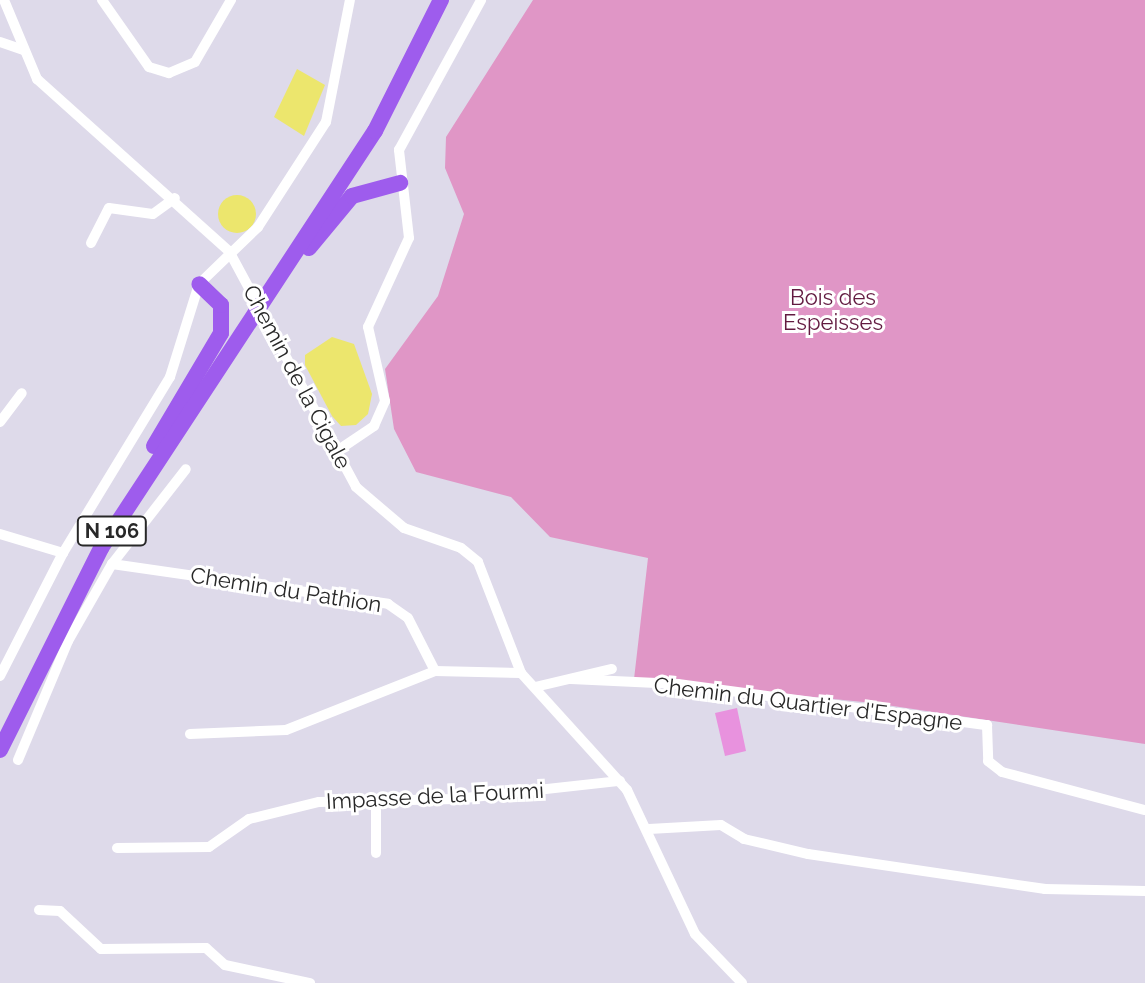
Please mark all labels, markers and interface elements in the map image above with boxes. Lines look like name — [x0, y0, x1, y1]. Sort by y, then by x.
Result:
street label: Chemin de la Cigale — [237, 281, 357, 473]
park label: Bois des Espeisses — [783, 284, 883, 336]
road number: N 106 — [76, 515, 148, 547]
street label: Chemin du Pathion — [189, 562, 383, 618]
street label: Chemin du Quartier d'Espagne — [652, 672, 964, 736]
street label: Impasse de la Fourmi — [325, 777, 545, 815]

